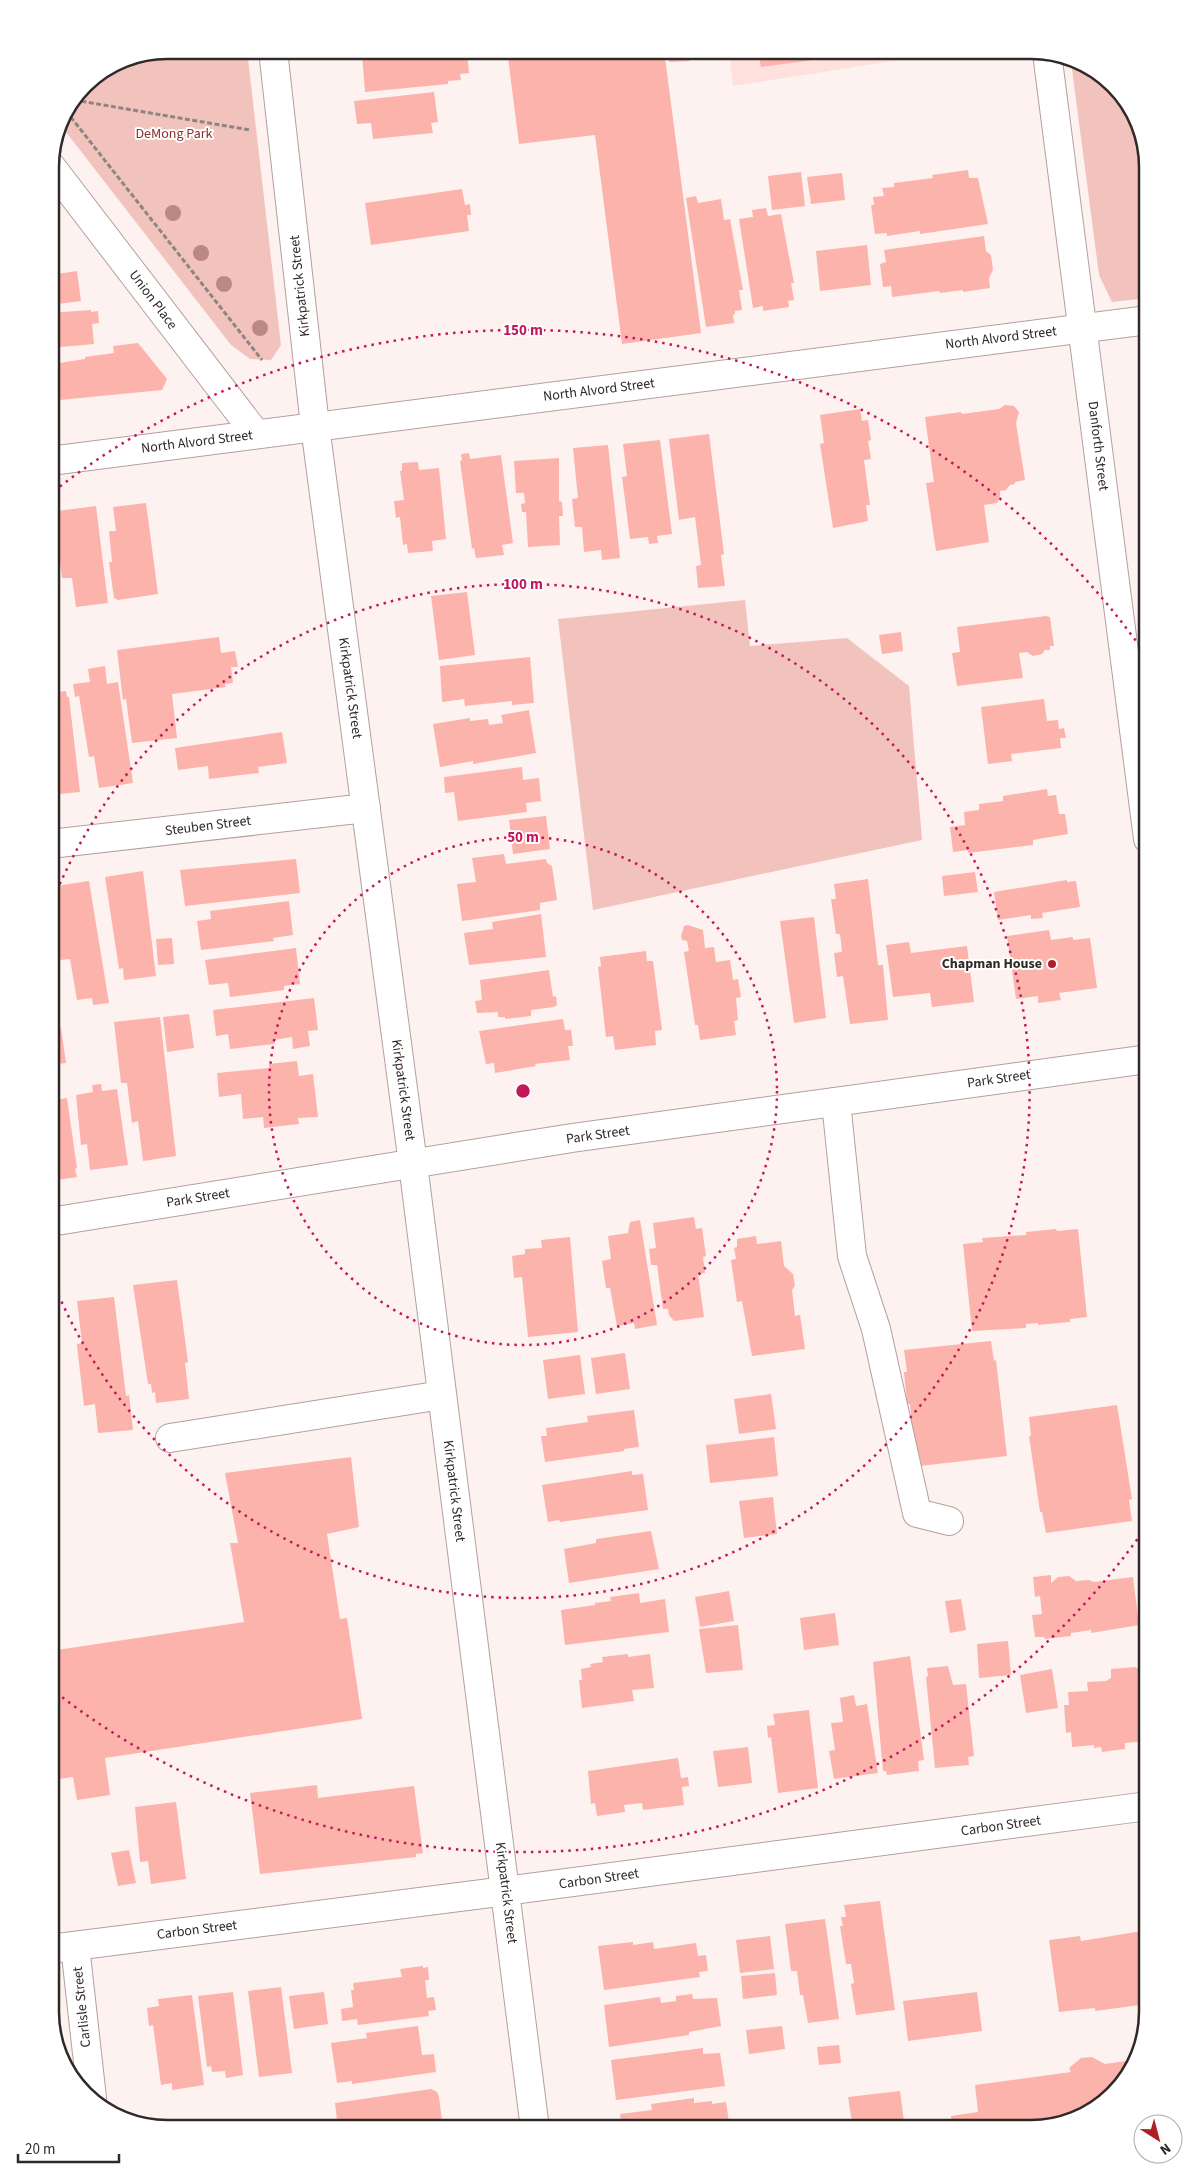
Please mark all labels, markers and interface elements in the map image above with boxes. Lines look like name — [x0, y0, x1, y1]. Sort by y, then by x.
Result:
park label: DeMong Park — [135, 124, 213, 144]
street label: Kirkpatrick Street — [285, 234, 315, 338]
street label: Union Place — [124, 266, 182, 334]
text: 150 m — [503, 320, 543, 341]
street label: North Alvord Street — [944, 321, 1058, 355]
street label: North Alvord Street — [542, 373, 656, 407]
street label: Danforth Street — [1083, 400, 1113, 492]
street label: North Alvord Street — [140, 425, 254, 459]
text: 100 m — [503, 574, 543, 595]
street label: Kirkpatrick Street — [333, 636, 367, 740]
street label: Steuben Street — [164, 811, 252, 841]
text: 50 m — [507, 827, 539, 848]
place label: Chapman House — [942, 954, 1042, 974]
marker: Chapman House — [1046, 958, 1058, 970]
street label: Kirkpatrick Street — [386, 1038, 420, 1142]
street label: Park Street — [966, 1065, 1032, 1093]
centre of rings — [514, 1082, 532, 1100]
street label: Park Street — [565, 1121, 631, 1149]
street label: Park Street — [165, 1183, 231, 1213]
street label: Kirkpatrick Street — [438, 1439, 470, 1543]
street label: Carbon Street — [960, 1810, 1043, 1842]
street label: Kirkpatrick Street — [490, 1841, 522, 1945]
street label: Carbon Street — [558, 1863, 641, 1895]
street label: Carbon Street — [156, 1915, 239, 1945]
street label: Carlisle Street — [68, 1965, 96, 2048]
north arrow — [1133, 2114, 1183, 2164]
scale bar — [18, 2132, 119, 2164]
text: N — [1155, 2138, 1175, 2160]
text: 20 m — [25, 2139, 55, 2160]

